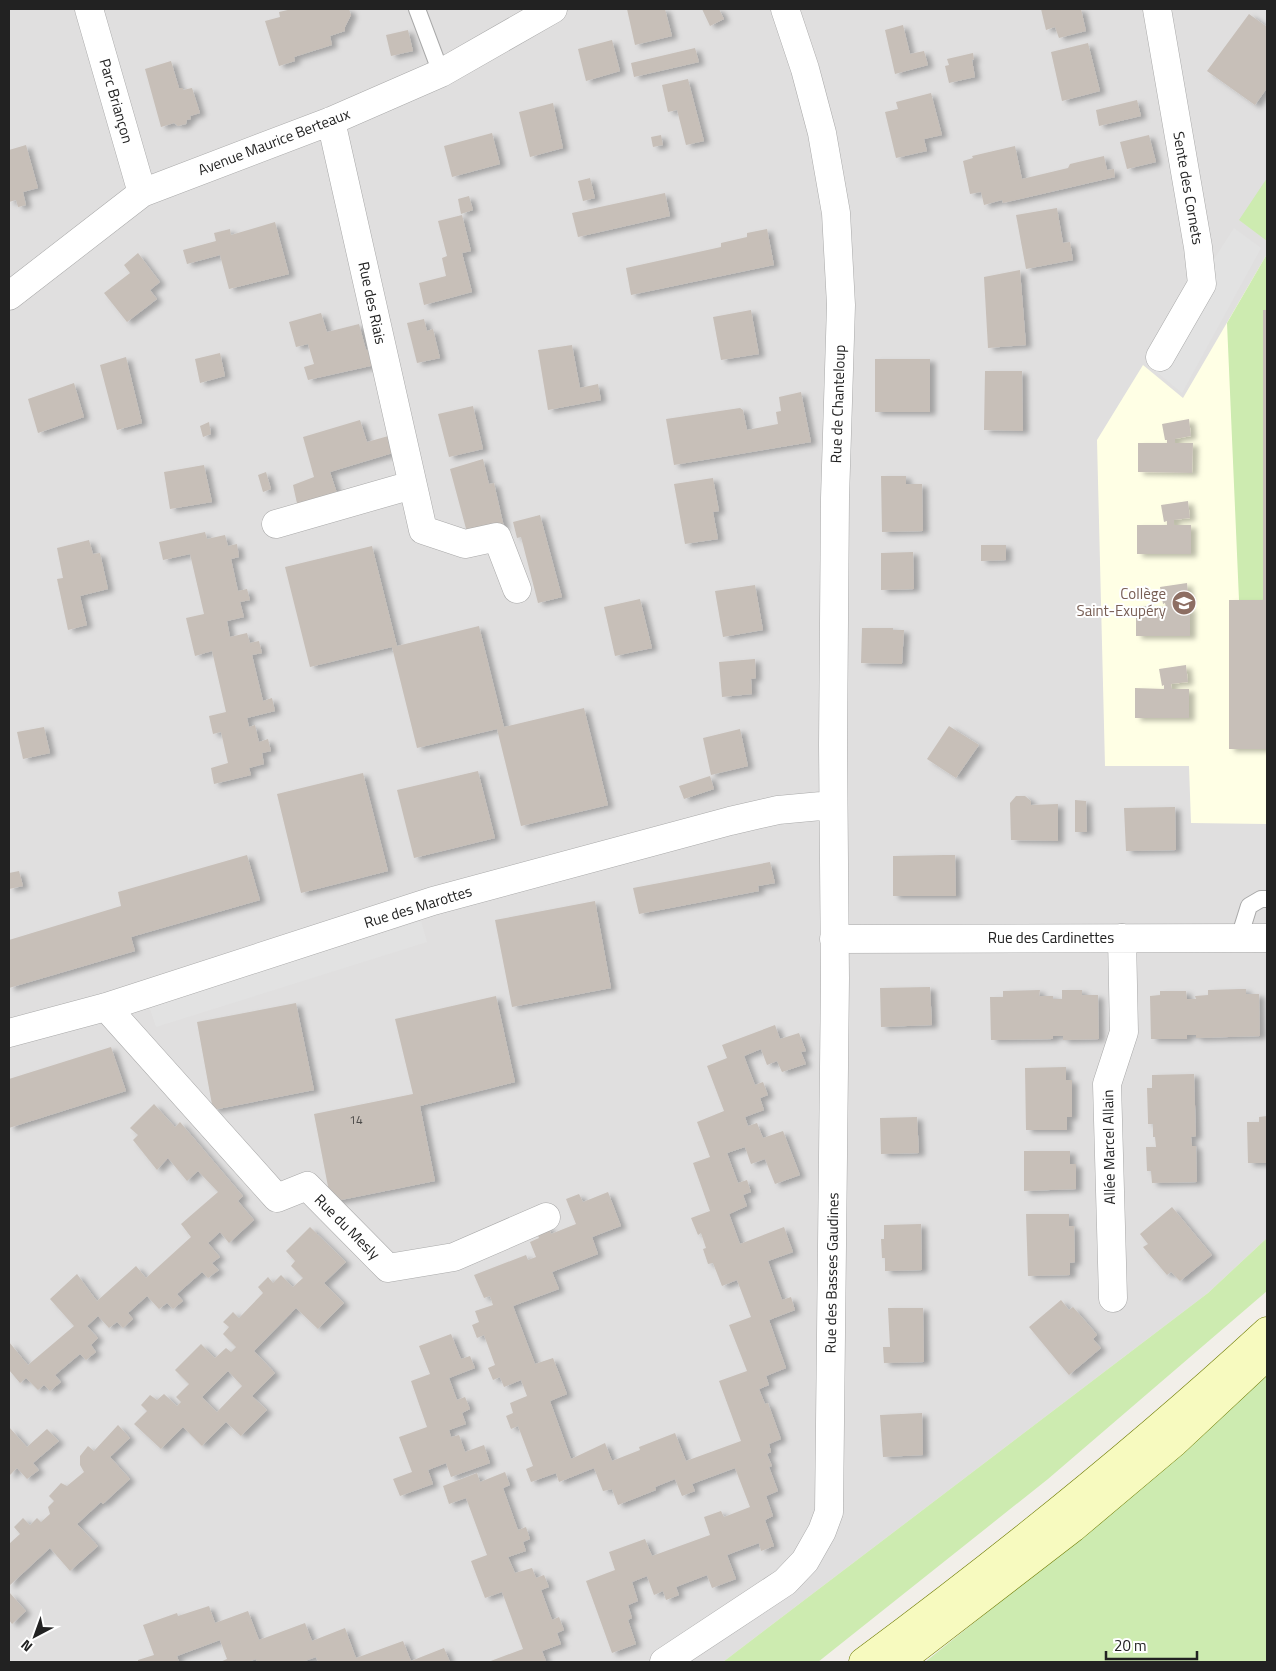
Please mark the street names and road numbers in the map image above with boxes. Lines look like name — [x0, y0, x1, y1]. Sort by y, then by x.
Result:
street label: Parc Briançon — [93, 56, 140, 146]
street label: Avenue Maurice Berteaux — [194, 102, 353, 181]
street label: Sente des Cornets — [1167, 129, 1210, 246]
street label: Rue des Riais — [352, 259, 392, 346]
street label: Rue de Chanteloup — [824, 344, 851, 464]
street label: Rue des Marottes — [361, 879, 475, 934]
street label: Rue des Cardinettes — [988, 926, 1114, 949]
street label: Allée Marcel Allain — [1096, 1089, 1121, 1205]
street label: Rue du Mesly — [309, 1188, 386, 1265]
street label: Rue des Basses Gaudines — [819, 1192, 844, 1354]

